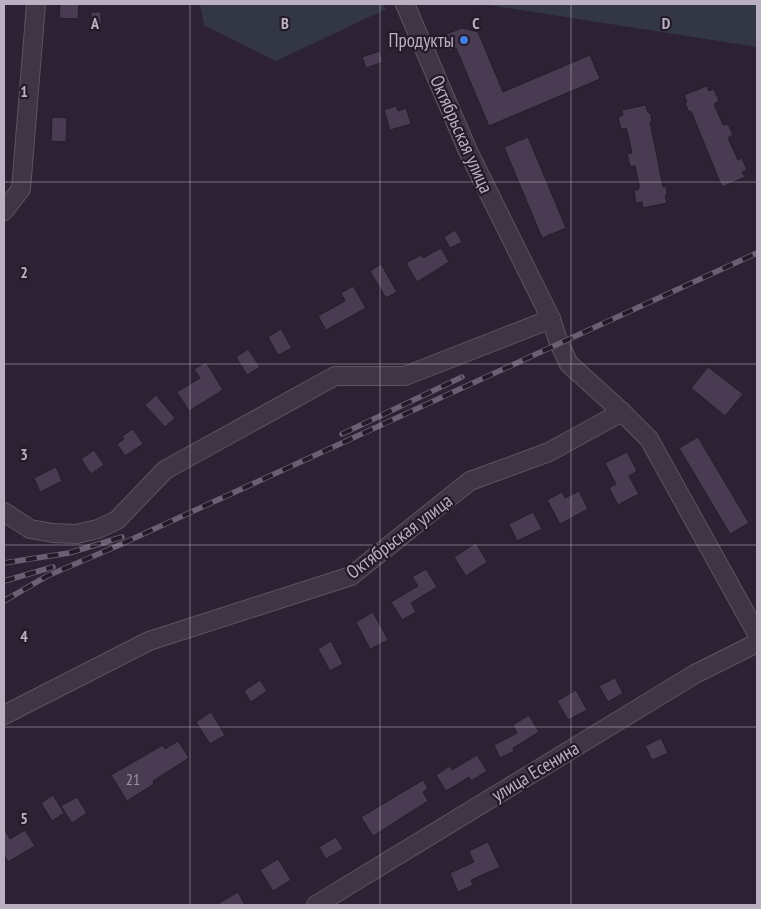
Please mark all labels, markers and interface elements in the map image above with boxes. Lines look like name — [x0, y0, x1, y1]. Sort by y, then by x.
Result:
text: A — [90, 13, 100, 33]
text: B — [281, 13, 289, 33]
text: C — [472, 13, 480, 33]
text: D — [662, 13, 671, 33]
place label: Продукты — [388, 28, 454, 52]
marker: Продукты — [458, 34, 470, 46]
street label: Октябрьская улица — [425, 71, 499, 197]
text: 1 — [20, 81, 28, 101]
text: 2 — [20, 262, 28, 282]
text: 3 — [20, 444, 28, 464]
street label: Октябрьская улица — [341, 488, 457, 584]
text: 4 — [20, 626, 28, 646]
street label: улица Есенина — [487, 736, 583, 806]
house number: 21 — [126, 769, 140, 789]
text: 5 — [20, 808, 28, 828]

